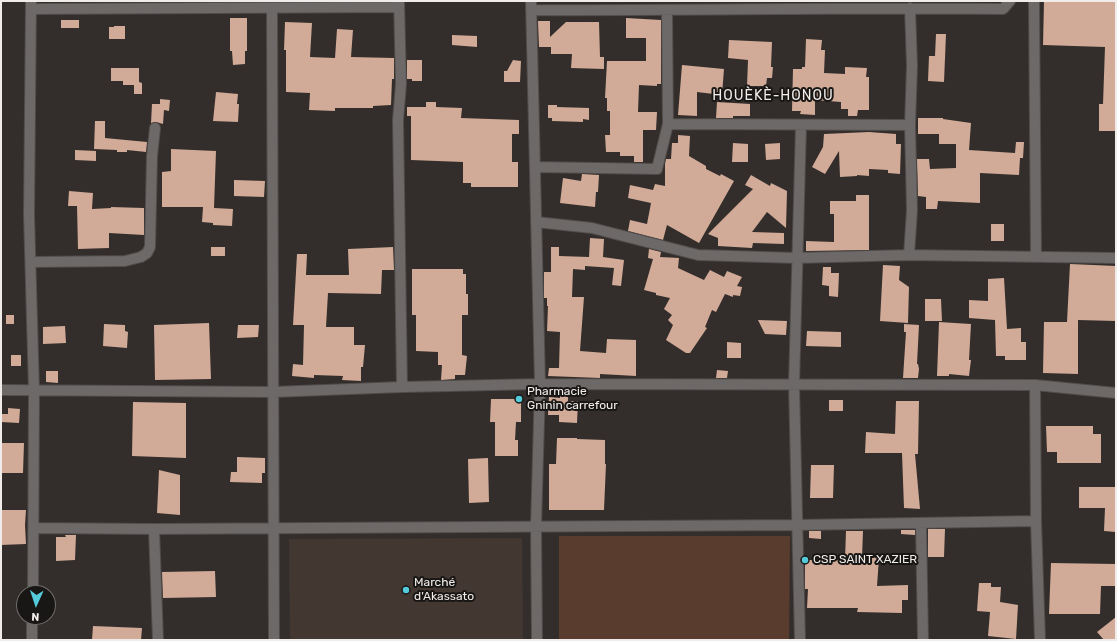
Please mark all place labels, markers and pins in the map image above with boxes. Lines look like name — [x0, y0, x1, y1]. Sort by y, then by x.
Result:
place label: Pharmacie Gninin carrefour — [527, 385, 618, 413]
marker: Pharmacie Gninin carrefour — [514, 394, 524, 404]
place label: CSP SAINT XAZIER — [813, 553, 917, 567]
marker: CSP SAINT XAZIER — [800, 555, 810, 565]
place label: Marché d'Akassato — [414, 576, 474, 604]
marker: Marché d'Akassato — [401, 585, 411, 595]

